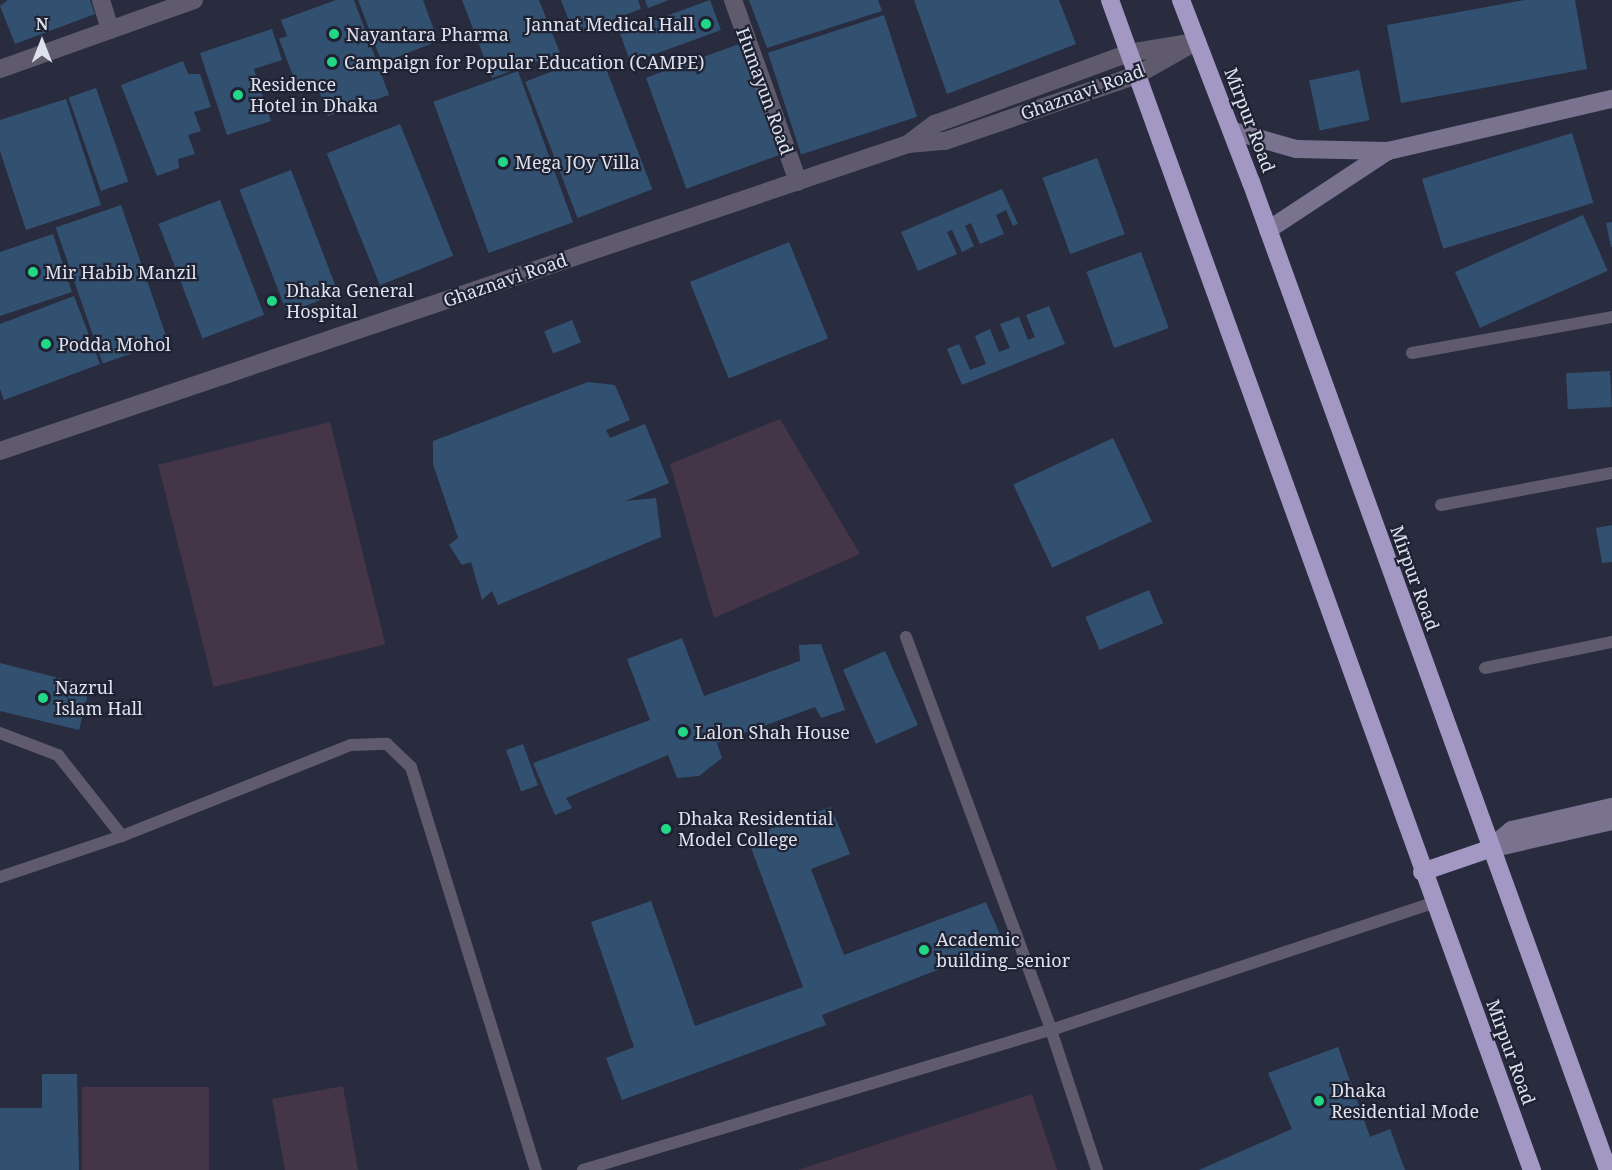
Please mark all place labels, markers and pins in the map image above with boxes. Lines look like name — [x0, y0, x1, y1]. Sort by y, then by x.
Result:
place label: Jannat Medical Hall — [525, 13, 694, 35]
marker: Jannat Medical Hall — [699, 17, 713, 31]
place label: Nayantara Pharma — [346, 23, 509, 45]
marker: Nayantara Pharma — [327, 27, 341, 41]
place label: Campaign for Popular Education (CAMPE) — [344, 51, 705, 73]
marker: Campaign for Popular Education (CAMPE) — [325, 55, 339, 69]
place label: Residence Hotel in Dhaka — [250, 74, 378, 116]
marker: Residence Hotel in Dhaka — [231, 88, 245, 102]
place label: Mega JOy Villa — [515, 151, 640, 173]
marker: Mega JOy Villa — [496, 155, 510, 169]
place label: Mir Habib Manzil — [45, 261, 197, 283]
marker: Mir Habib Manzil — [26, 265, 40, 279]
place label: Dhaka General Hospital — [286, 280, 414, 322]
marker: Dhaka General Hospital — [263, 292, 281, 310]
place label: Podda Mohol — [58, 333, 171, 355]
marker: Podda Mohol — [39, 337, 53, 351]
place label: Nazrul Islam Hall — [55, 677, 143, 720]
marker: Nazrul Islam Hall — [36, 691, 50, 705]
place label: Lalon Shah House — [695, 721, 850, 743]
marker: Lalon Shah House — [676, 725, 690, 739]
place label: Dhaka Residential Model College — [678, 808, 833, 850]
marker: Dhaka Residential Model College — [659, 822, 673, 836]
place label: Academic building_senior — [936, 929, 1070, 972]
marker: Academic building_senior — [917, 943, 931, 957]
place label: Dhaka Residential Mode — [1331, 1080, 1479, 1122]
marker: Dhaka Residential Mode — [1312, 1094, 1326, 1108]

